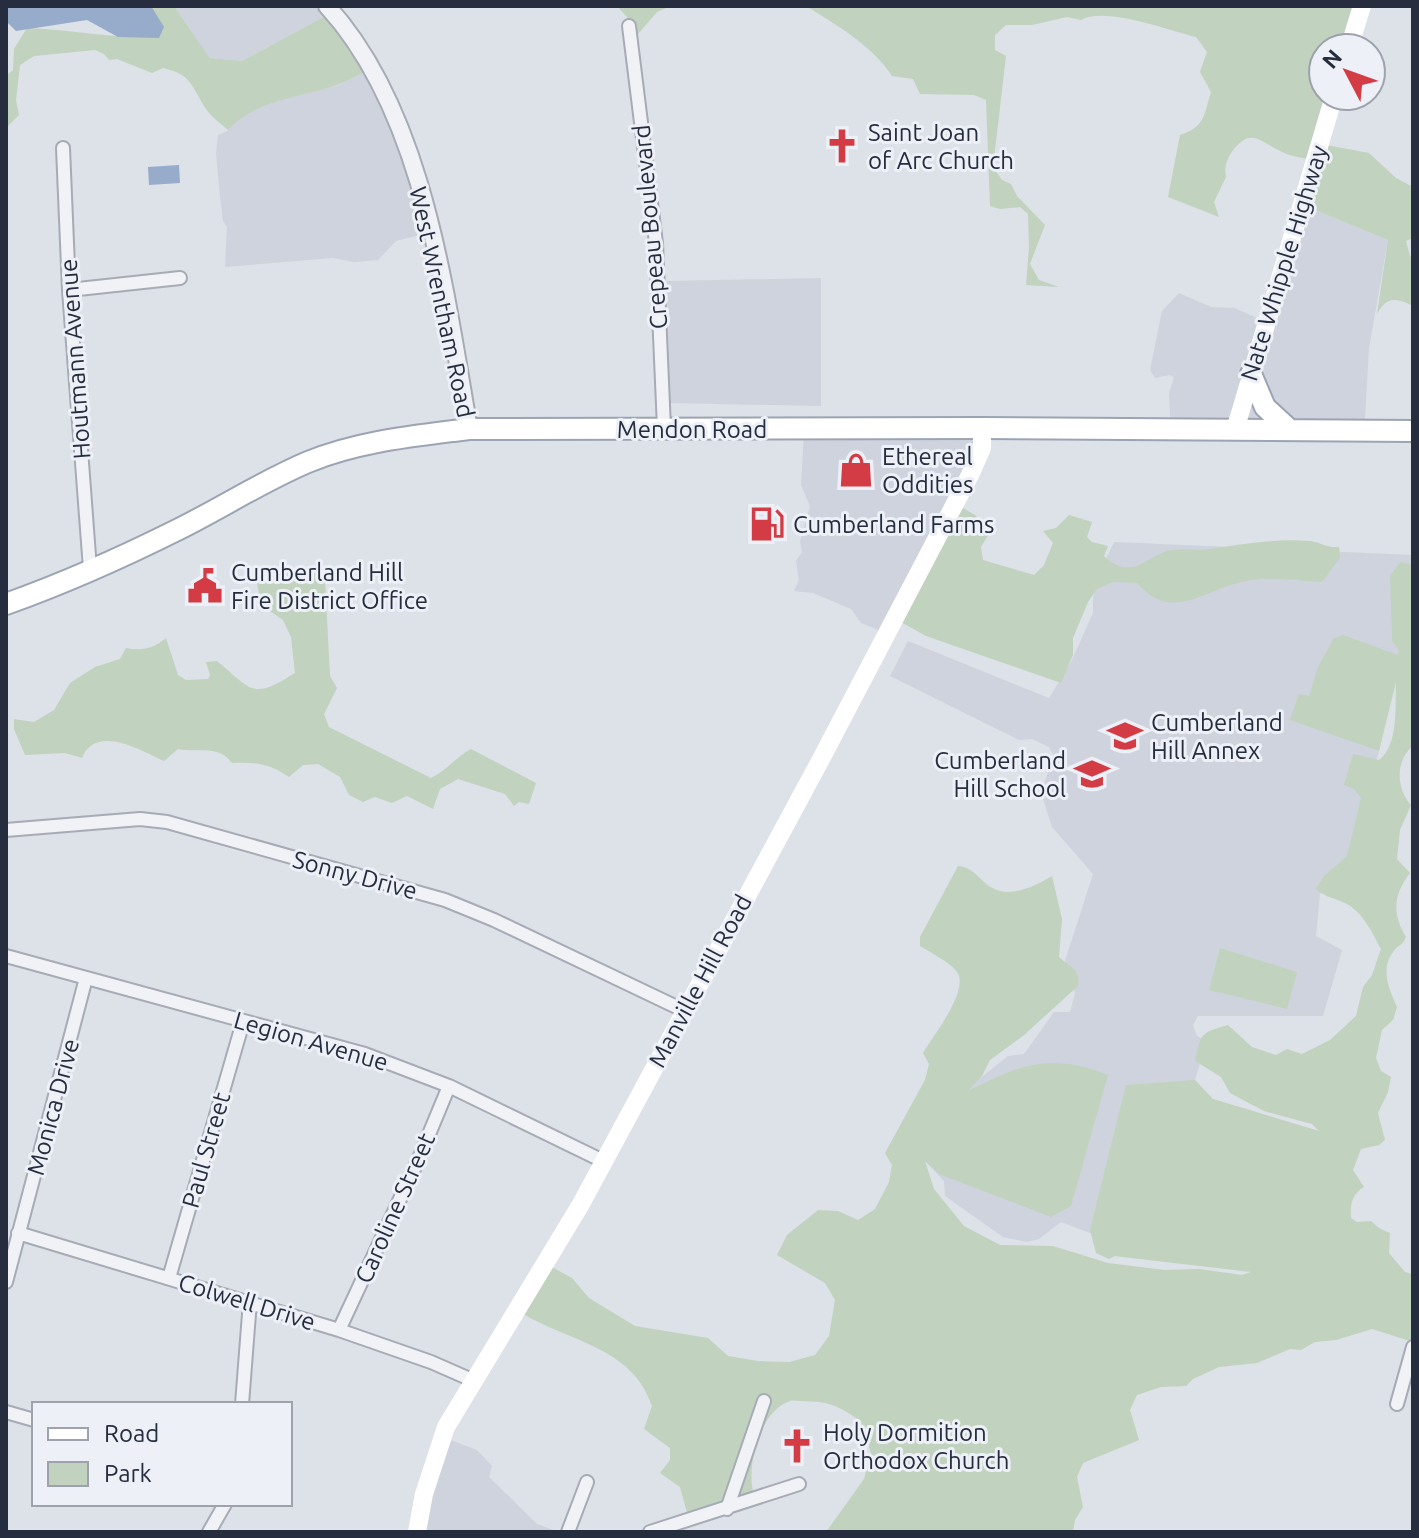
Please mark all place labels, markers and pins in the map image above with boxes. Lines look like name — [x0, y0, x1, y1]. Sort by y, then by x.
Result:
place label: Saint Joan of Arc Church — [868, 119, 1014, 174]
church icon: Saint Joan of Arc Church — [823, 127, 861, 165]
place label: Ethereal Oddities — [882, 443, 973, 498]
shop icon: Ethereal Oddities — [837, 451, 875, 489]
fuel station icon: Cumberland Farms — [748, 505, 786, 543]
place label: Cumberland Farms — [793, 511, 994, 538]
place label: Cumberland Hill Fire District Office — [231, 559, 428, 614]
public building icon: Cumberland Hill Fire District Office — [186, 567, 224, 605]
place label: Cumberland Hill Annex — [1151, 709, 1283, 764]
school or university icon: Cumberland Hill Annex — [1106, 717, 1144, 755]
place label: Cumberland Hill School — [934, 747, 1066, 802]
school or university icon: Cumberland Hill School — [1073, 755, 1111, 793]
place label: Holy Dormition Orthodox Church — [823, 1419, 1009, 1474]
church icon: Holy Dormition Orthodox Church — [778, 1427, 816, 1465]

